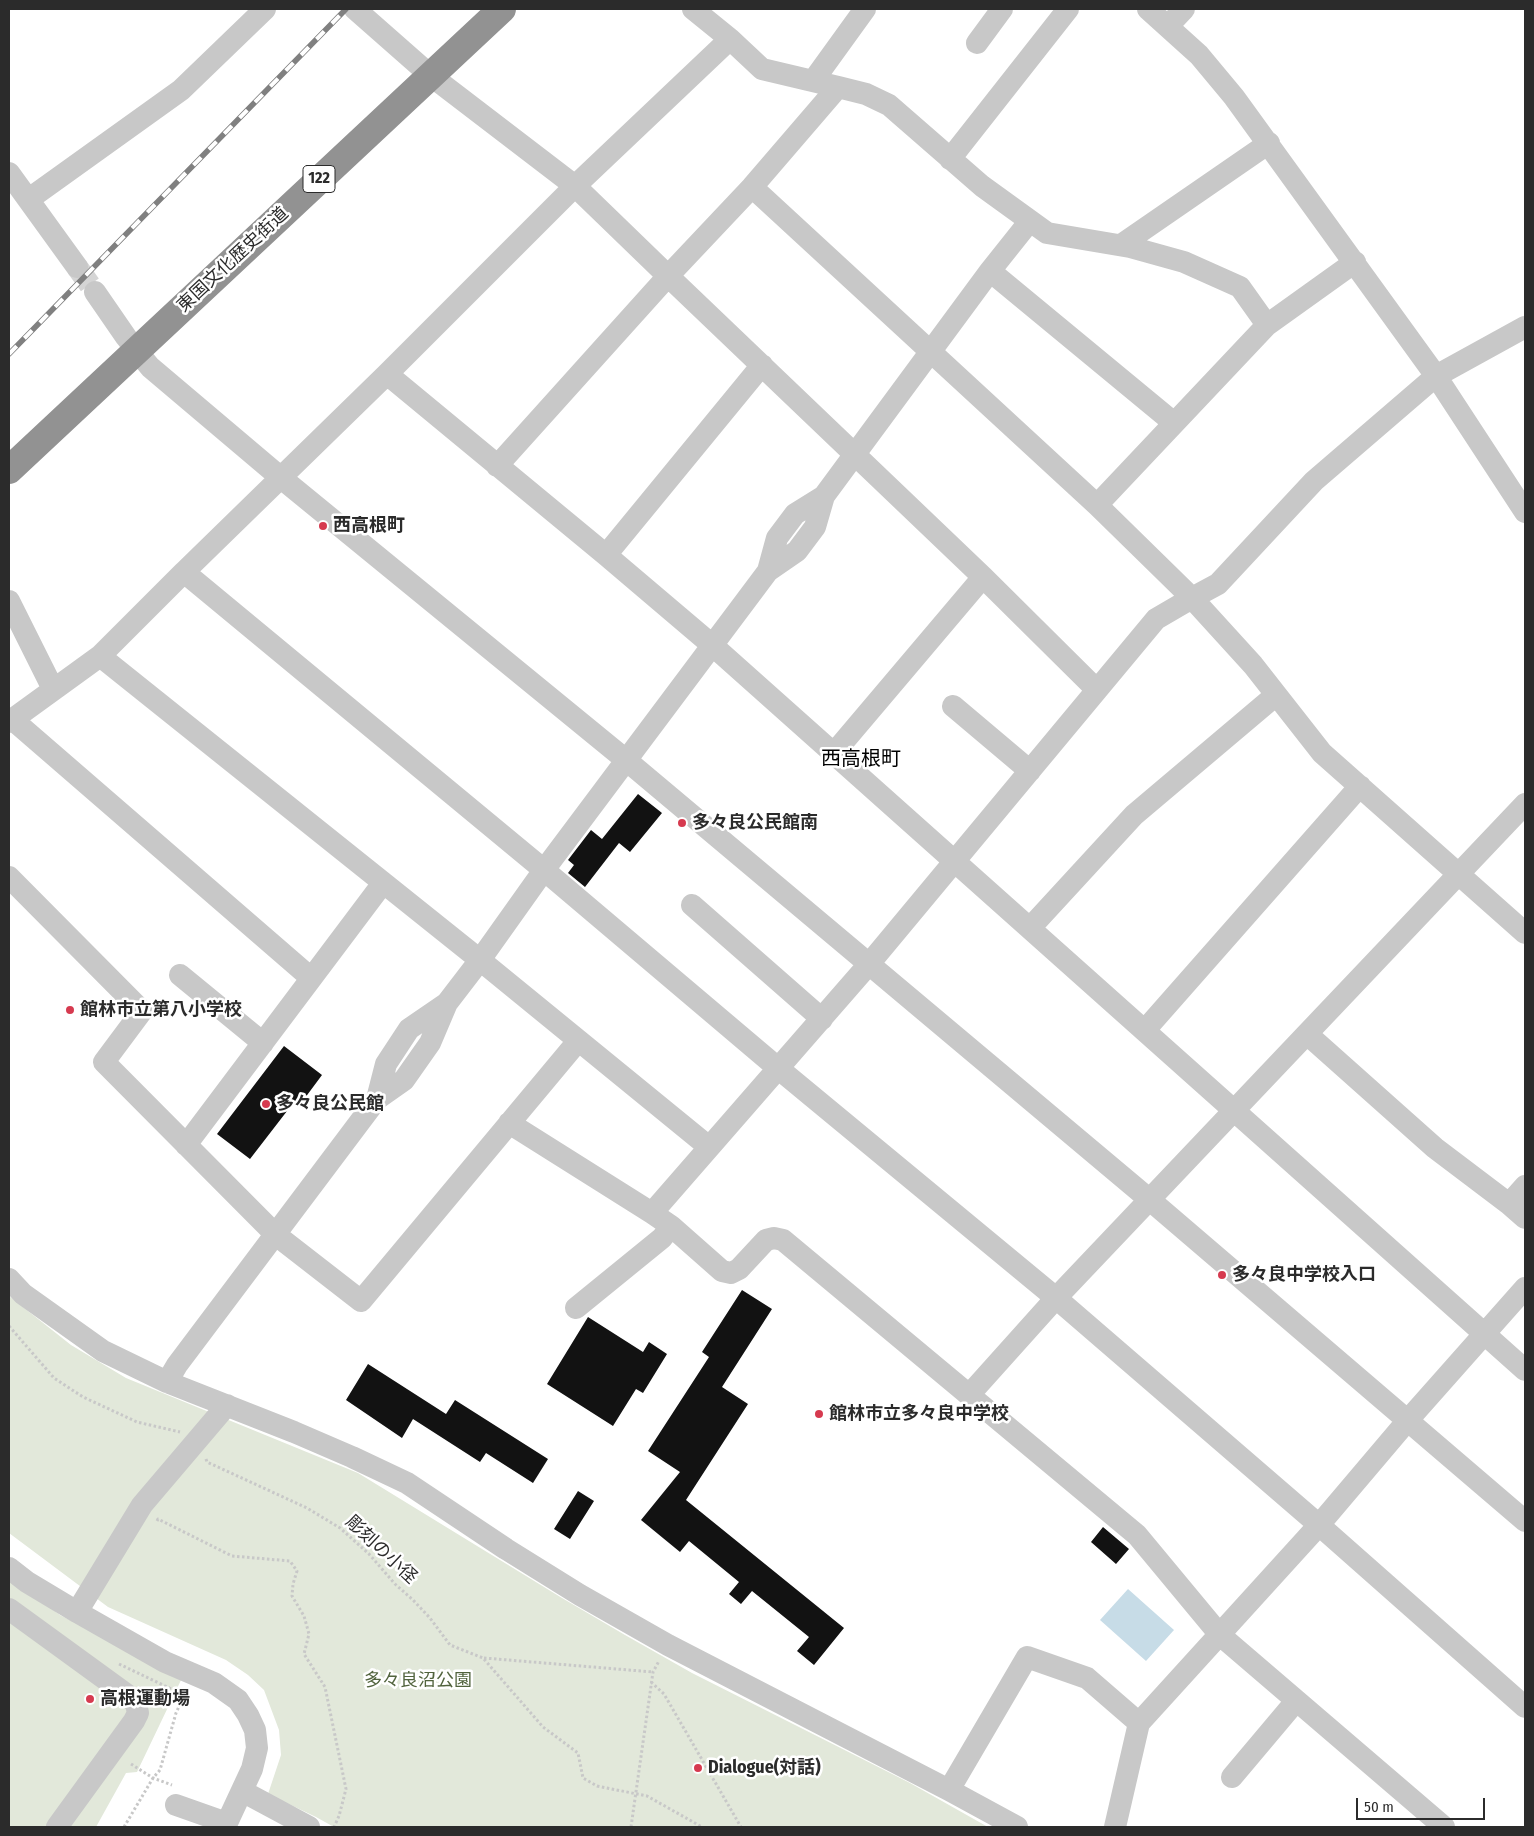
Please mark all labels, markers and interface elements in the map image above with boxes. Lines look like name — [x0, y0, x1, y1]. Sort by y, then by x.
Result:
road number: 122 — [303, 165, 335, 192]
street label: 東国文化歴史街道 — [173, 203, 293, 317]
place label: 西高根町 — [333, 515, 405, 537]
marker: 西高根町 — [317, 520, 329, 532]
district label: 西高根町 — [821, 747, 901, 771]
place label: 多々良公民館南 — [692, 812, 818, 834]
marker: 多々良公民館南 — [676, 817, 688, 829]
place label: 館林市立第八小学校 — [80, 999, 242, 1021]
marker: 館林市立第八小学校 — [64, 1004, 76, 1016]
place label: 多々良公民館 — [276, 1093, 384, 1115]
marker: 多々良公民館 — [260, 1098, 272, 1110]
place label: 多々良中学校入口 — [1232, 1264, 1376, 1286]
marker: 多々良中学校入口 — [1216, 1269, 1228, 1281]
place label: 館林市立多々良中学校 — [829, 1403, 1009, 1425]
marker: 館林市立多々良中学校 — [813, 1408, 825, 1420]
street label: 彫刻の小径 — [341, 1511, 421, 1589]
park label: 多々良沼公園 — [364, 1670, 472, 1692]
place label: 高根運動場 — [100, 1688, 190, 1710]
marker: 高根運動場 — [84, 1693, 96, 1705]
place label: Dialogue(対話) — [708, 1757, 821, 1779]
marker: Dialogue(対話) — [692, 1762, 704, 1774]
scale bar — [1359, 1788, 1488, 1820]
text: 50 m — [1364, 1798, 1394, 1816]

